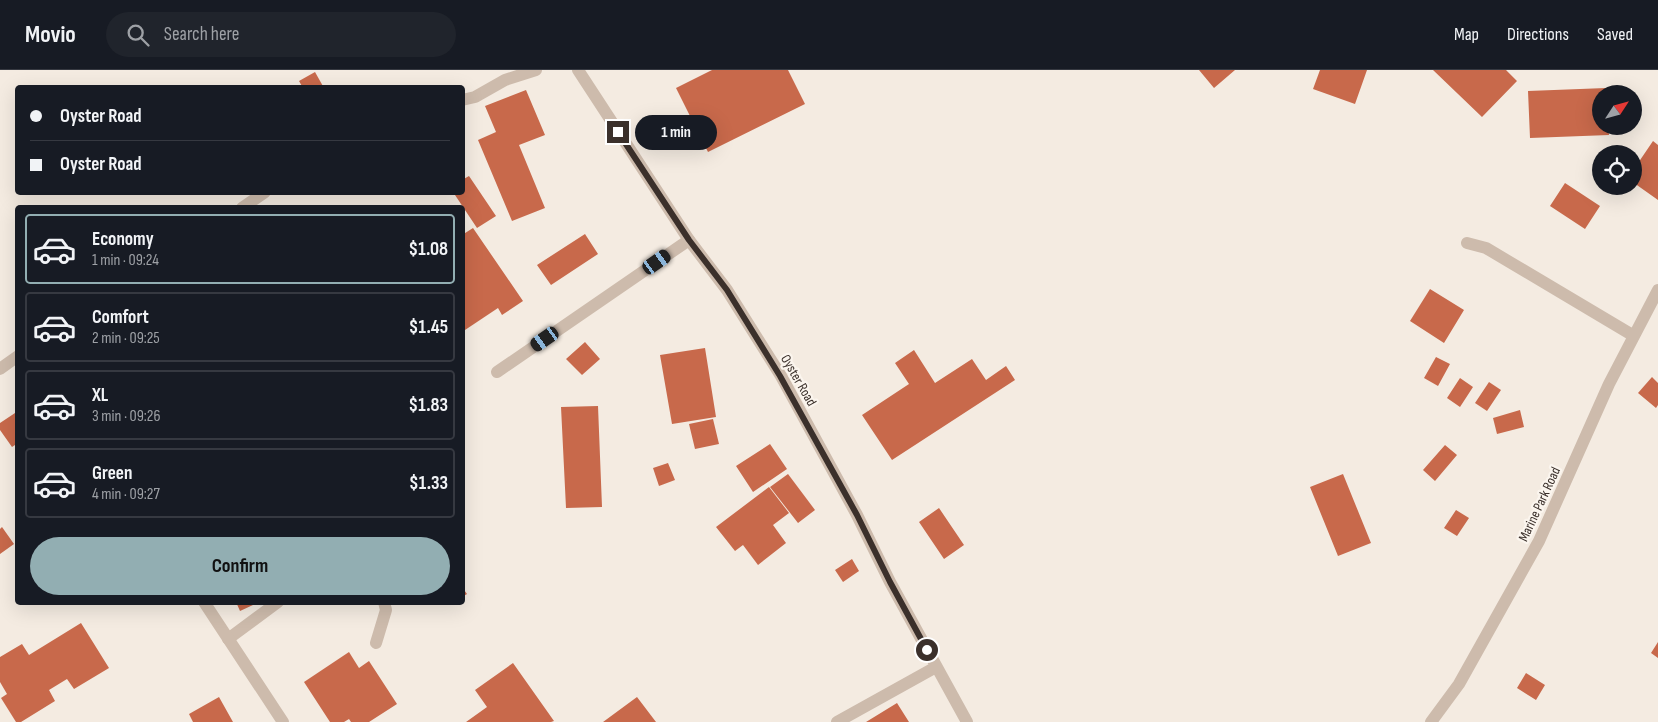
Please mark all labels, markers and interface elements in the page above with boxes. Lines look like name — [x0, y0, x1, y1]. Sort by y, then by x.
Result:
search box — [106, 12, 456, 57]
text: Movio — [25, 20, 76, 49]
icon: search — [124, 21, 152, 49]
text: Search here — [164, 23, 239, 46]
text: Map — [1454, 24, 1479, 45]
text: Directions — [1507, 24, 1569, 45]
text: Saved — [1597, 24, 1633, 45]
north arrow — [1592, 85, 1642, 135]
map controls — [1592, 85, 1642, 195]
text: Oyster Road — [60, 105, 142, 128]
callout: 1 min — [636, 114, 718, 150]
route end — [607, 121, 629, 143]
text: 1 min — [661, 123, 691, 142]
button: locate — [1592, 145, 1642, 195]
text: Oyster Road — [60, 153, 142, 176]
icon: car — [32, 227, 77, 272]
text: Economy — [92, 228, 154, 251]
text: $1.08 — [408, 238, 448, 261]
car — [640, 247, 673, 277]
text: 1 min · 09:24 — [92, 251, 159, 270]
icon: car — [32, 305, 77, 350]
text: Comfort — [92, 306, 149, 329]
text: $1.45 — [409, 316, 448, 339]
car — [528, 324, 561, 354]
text: 2 min · 09:25 — [92, 329, 160, 348]
street label: Oyster Road — [777, 351, 820, 409]
icon: car — [32, 383, 77, 428]
text: XL — [92, 384, 108, 407]
text: $1.83 — [409, 394, 448, 417]
text: 3 min · 09:26 — [92, 407, 160, 426]
icon: car — [32, 461, 77, 506]
text: Green — [92, 462, 132, 485]
street label: Marine Park Road — [1515, 464, 1564, 544]
text: $1.33 — [409, 472, 448, 495]
text: 4 min · 09:27 — [92, 485, 160, 504]
button: Confirm — [30, 537, 450, 595]
route start — [916, 639, 938, 661]

